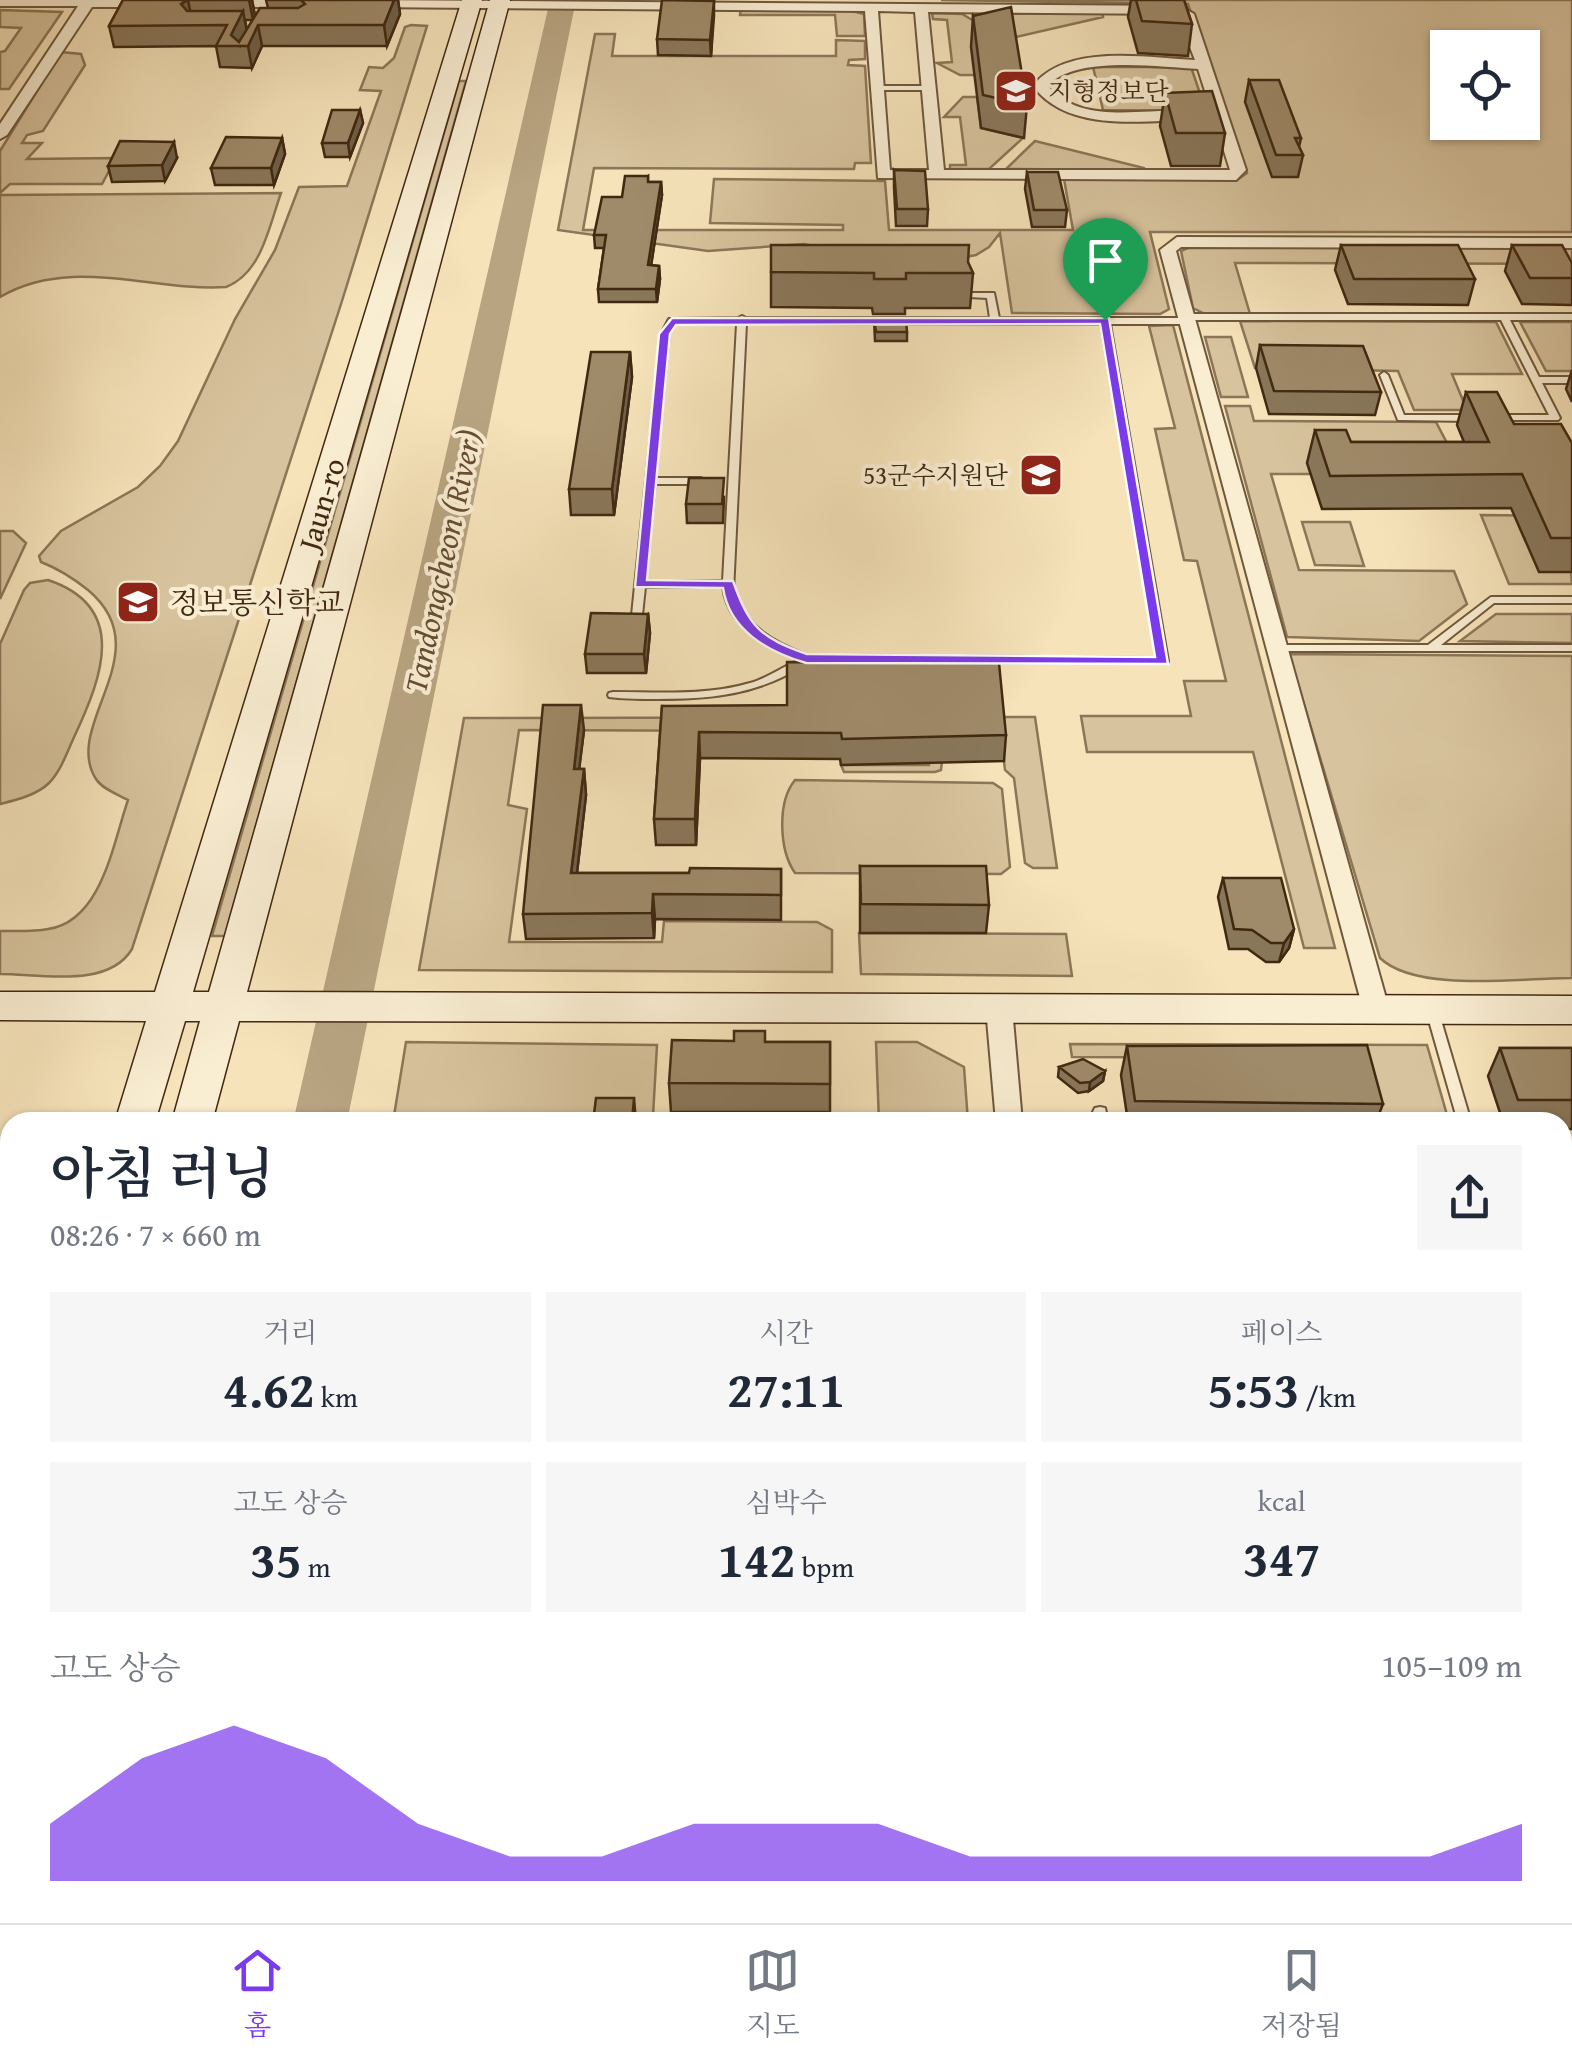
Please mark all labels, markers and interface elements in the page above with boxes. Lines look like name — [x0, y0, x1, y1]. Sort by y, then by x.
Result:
map controls — [1430, 30, 1540, 140]
button: locate — [1430, 30, 1540, 140]
school or university icon: 지형정보단 — [993, 68, 1039, 114]
place label: 지형정보단 — [1048, 73, 1170, 109]
pin — [1063, 218, 1148, 321]
icon: arrive — [1078, 233, 1133, 288]
water label: Tandongcheon (River) — [391, 425, 493, 697]
school or university icon: 53군수지원단 — [1018, 452, 1064, 498]
street label: Jaun-ro — [285, 453, 356, 559]
place label: 53군수지원단 — [863, 457, 1009, 493]
school or university icon: 정보통신학교 — [115, 579, 161, 625]
place label: 정보통신학교 — [170, 580, 344, 624]
text: 아침 러닝 — [50, 1133, 275, 1213]
button: share — [1417, 1145, 1522, 1250]
text: 08:26 · 7 × 660 m — [50, 1211, 261, 1258]
text: 거리 — [263, 1311, 317, 1352]
text: 시간 — [759, 1311, 813, 1352]
text: 페이스 — [1241, 1311, 1322, 1352]
text: 4.62 — [223, 1352, 315, 1425]
text: 27:11 — [727, 1352, 845, 1425]
text: 5:53 — [1207, 1352, 1299, 1425]
text: km — [315, 1376, 358, 1417]
text: /km — [1299, 1376, 1356, 1417]
text: kcal — [1258, 1480, 1306, 1521]
text: 고도 상승 — [233, 1481, 348, 1522]
text: 심박수 — [745, 1481, 827, 1522]
text: 347 — [1243, 1521, 1321, 1594]
text: 35 — [250, 1522, 302, 1595]
text: 142 — [718, 1522, 796, 1595]
text: m — [302, 1546, 331, 1587]
text: bpm — [796, 1546, 854, 1587]
text: 105–109 m — [1381, 1642, 1522, 1689]
text: 고도 상승 — [50, 1644, 181, 1691]
tab: 홈 — [230, 1943, 285, 2045]
tab: 지도 — [745, 1943, 800, 2045]
tab: 저장됨 — [1261, 1943, 1342, 2045]

